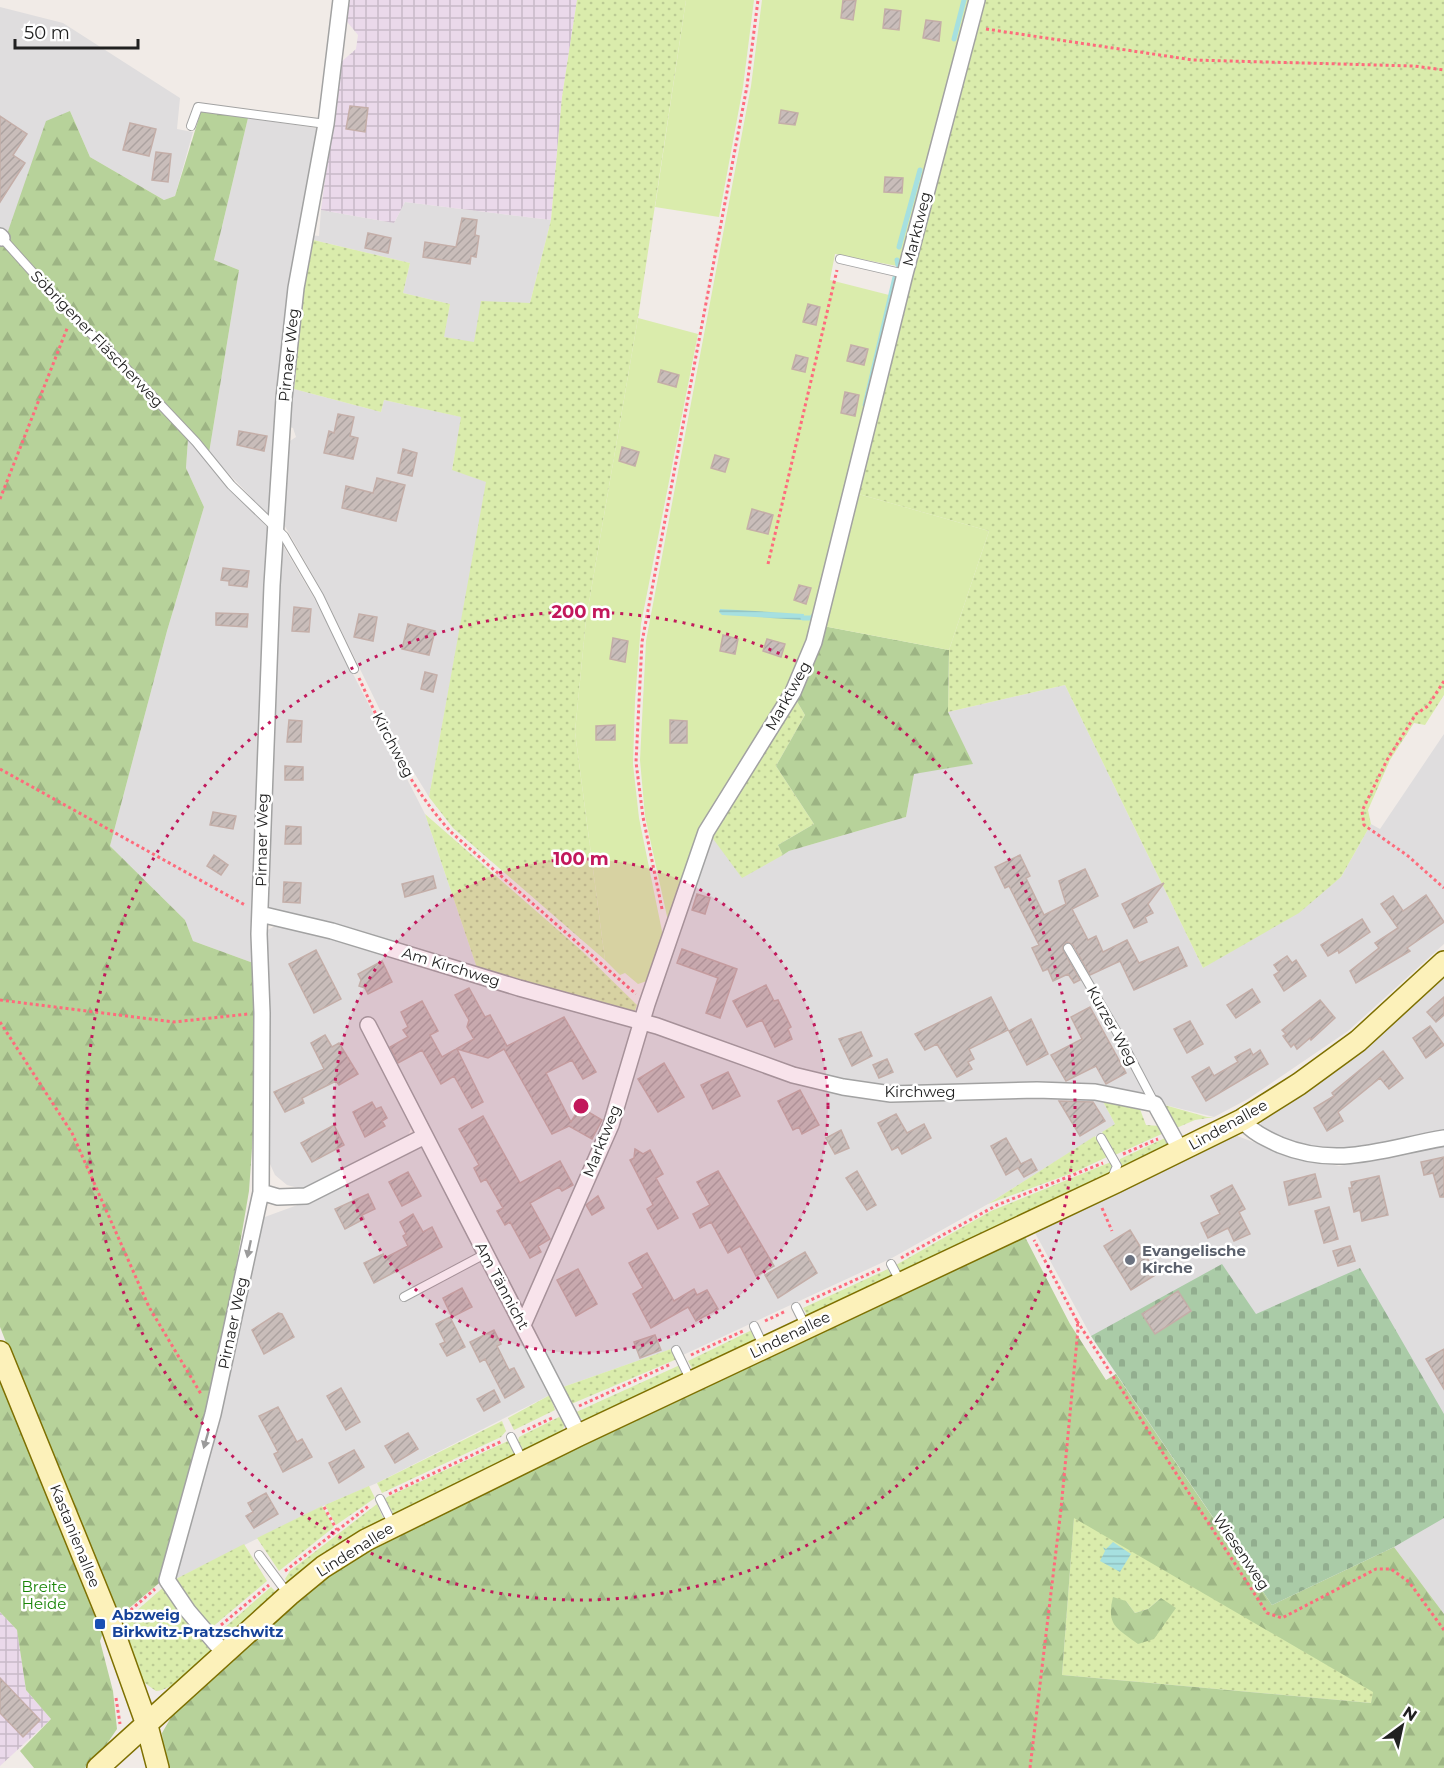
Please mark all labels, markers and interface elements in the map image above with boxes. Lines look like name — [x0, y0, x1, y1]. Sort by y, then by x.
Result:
scale bar — [15, 12, 138, 50]
text: 50 m — [24, 22, 70, 44]
street label: Marktweg — [898, 190, 935, 268]
street label: Söbrigener Fläscherweg — [27, 266, 168, 411]
street label: Pirnaer Weg — [274, 307, 303, 403]
text: 200 m — [551, 601, 611, 623]
street label: Marktweg — [761, 658, 814, 734]
street label: Kirchweg — [368, 709, 419, 781]
street label: Pirnaer Weg — [251, 793, 272, 887]
text: 100 m — [553, 848, 609, 870]
street label: Am Kirchweg — [400, 943, 503, 990]
street label: Kurzer Weg — [1083, 983, 1142, 1069]
street label: Kirchweg — [884, 1082, 956, 1101]
street label: Lindenallee — [1185, 1095, 1271, 1154]
centre of rings — [571, 1096, 591, 1116]
street label: Marktweg — [578, 1102, 625, 1180]
street label: Am Tännicht — [471, 1239, 533, 1333]
one-way arrow — [243, 1240, 253, 1259]
place label: Evangelische Kirche — [1142, 1241, 1246, 1277]
marker: Evangelische Kirche — [1123, 1253, 1137, 1267]
street label: Pirnaer Weg — [213, 1275, 252, 1371]
street label: Lindenallee — [746, 1307, 833, 1362]
one-way arrow — [201, 1431, 210, 1449]
street label: Kastanienallee — [46, 1481, 105, 1590]
street label: Wiesenweg — [1209, 1510, 1274, 1594]
street label: Lindenallee — [313, 1518, 397, 1581]
park label: Breite Heide — [22, 1577, 66, 1613]
place label: Abzweig Birkwitz-Pratzschwitz — [111, 1605, 283, 1641]
marker: Abzweig Birkwitz-Pratzschwitz — [93, 1617, 107, 1631]
north arrow — [1372, 1696, 1432, 1756]
text: N — [1399, 1702, 1420, 1725]

